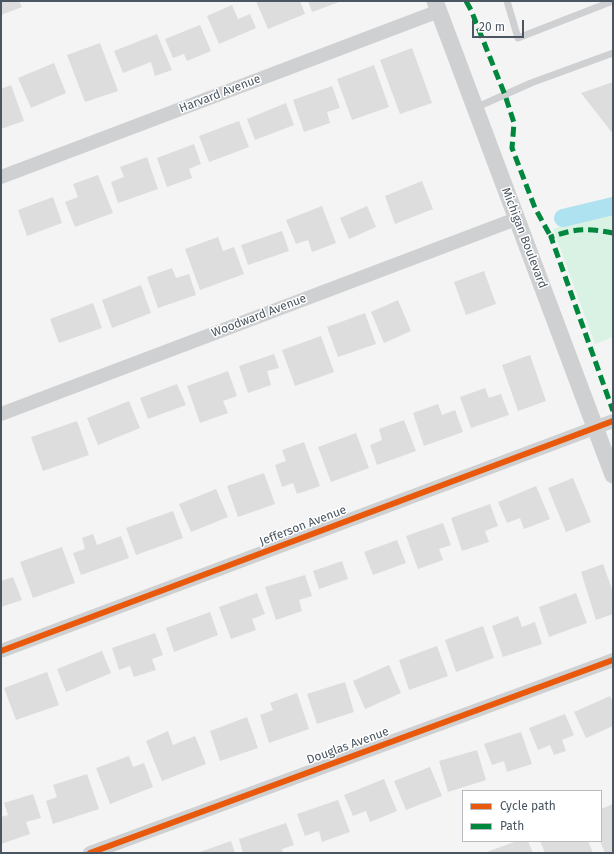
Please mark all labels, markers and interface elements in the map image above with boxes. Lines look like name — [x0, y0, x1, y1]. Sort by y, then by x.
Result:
scale bar — [474, 12, 526, 38]
text: 20 m — [479, 20, 505, 34]
street label: Harvard Avenue — [177, 72, 263, 116]
street label: Michigan Boulevard — [498, 186, 550, 290]
street label: Woodward Avenue — [210, 291, 308, 341]
street label: Jefferson Avenue — [258, 503, 348, 549]
street label: Douglas Avenue — [305, 724, 391, 768]
legend — [462, 790, 602, 842]
text: Cycle path — [500, 799, 556, 813]
text: Path — [500, 819, 524, 833]

